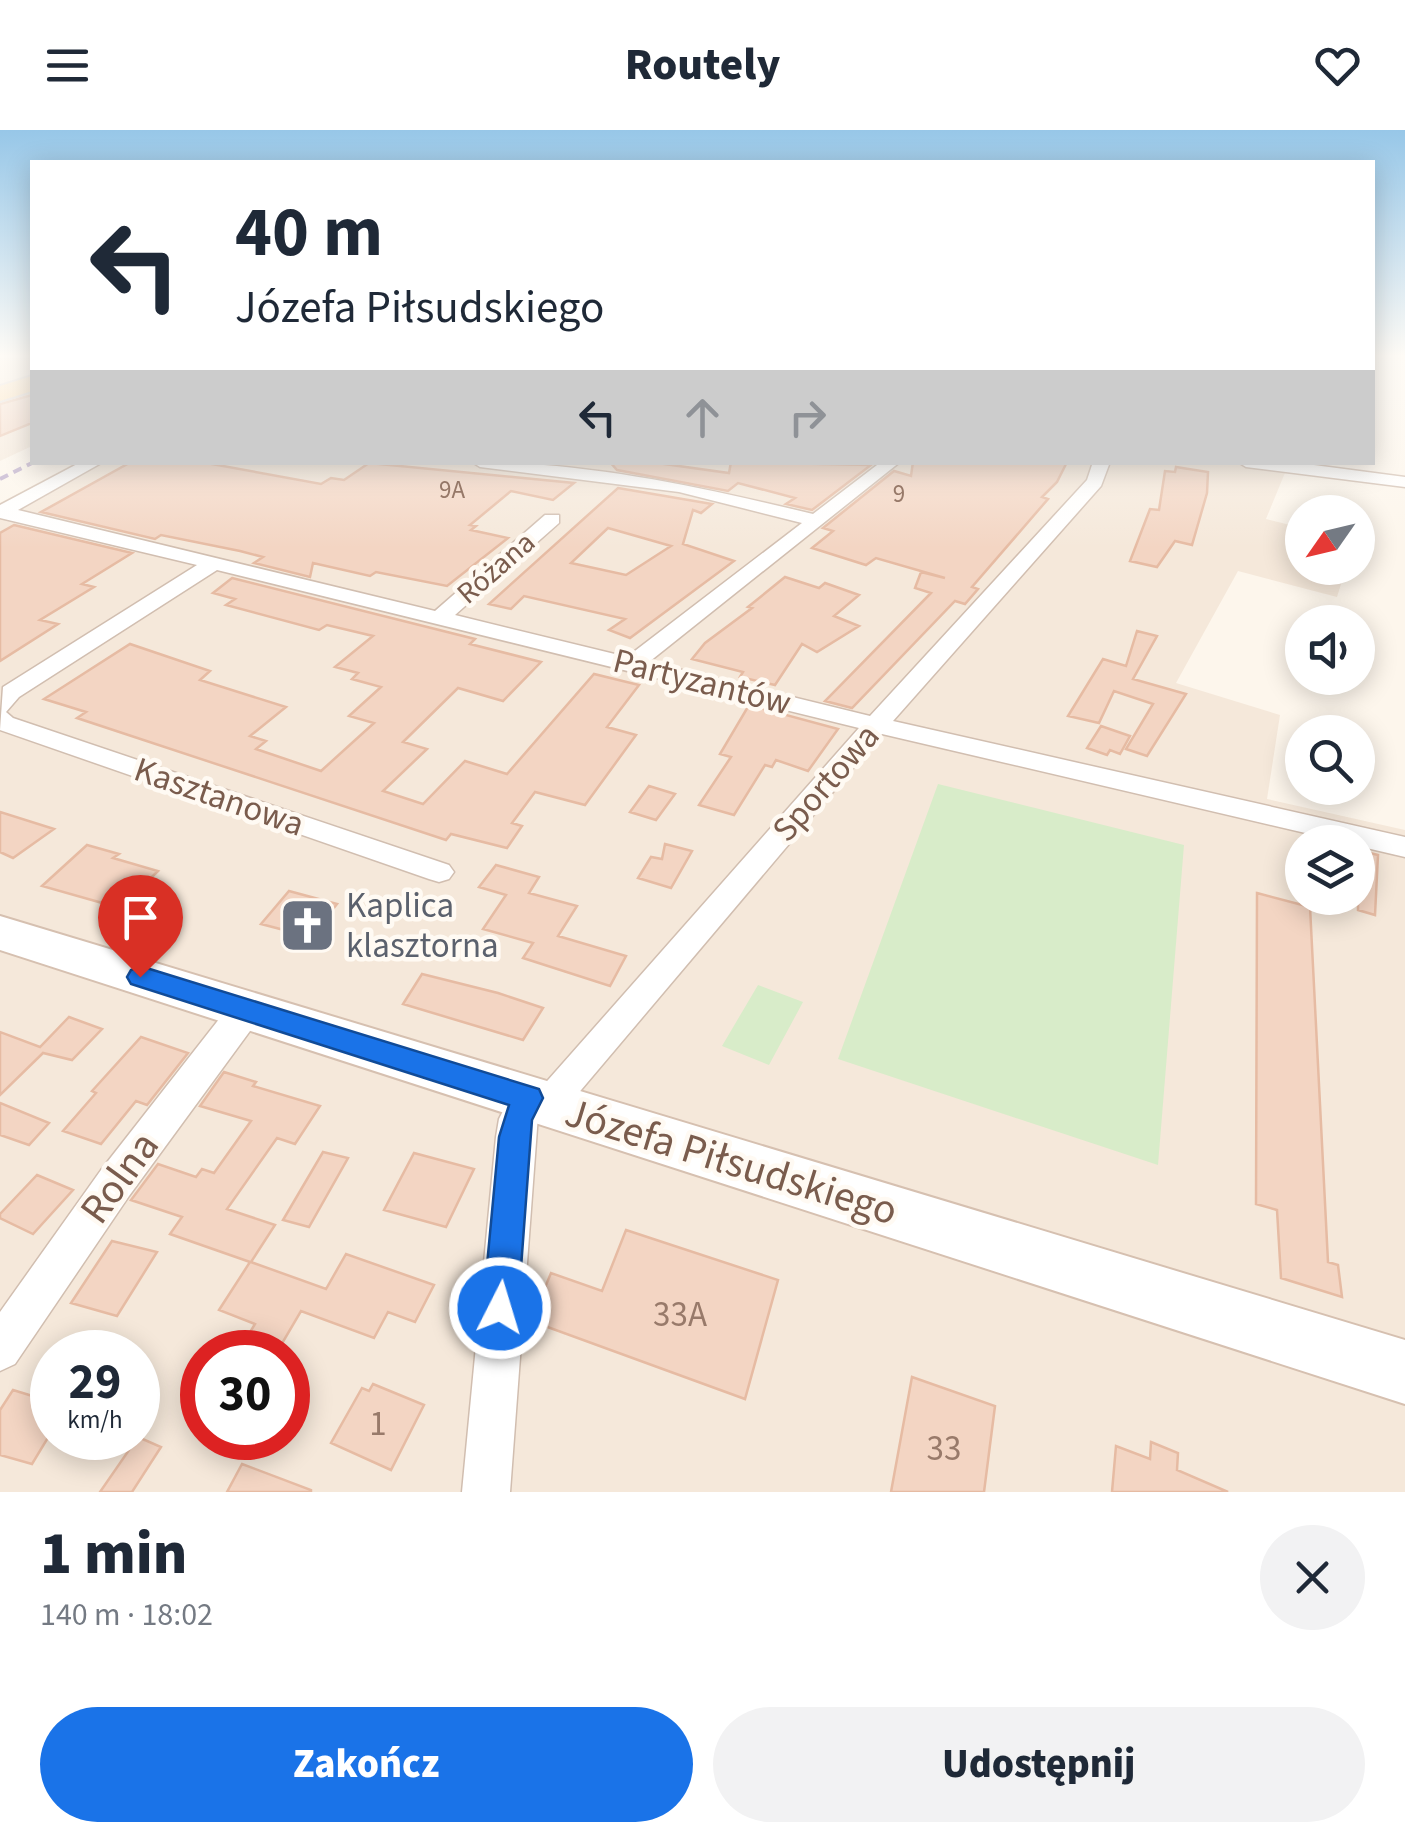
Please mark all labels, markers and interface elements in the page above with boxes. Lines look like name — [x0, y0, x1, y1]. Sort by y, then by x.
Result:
text: Routely — [625, 33, 780, 97]
icon: menu — [40, 38, 95, 93]
icon: heart — [1310, 38, 1365, 93]
text: 40 m — [235, 183, 383, 283]
icon: left — [70, 200, 200, 330]
text: Józefa Piłsudskiego — [235, 276, 604, 340]
icon: left — [570, 390, 625, 445]
icon: ahead — [675, 390, 730, 445]
icon: right — [780, 390, 835, 445]
house number: 9A — [439, 472, 465, 508]
house number: 9 — [893, 476, 905, 512]
north arrow — [1285, 495, 1375, 585]
map controls — [1285, 495, 1375, 915]
street label: Różana — [447, 522, 545, 614]
button: sound — [1285, 605, 1375, 695]
street label: Partyzantów — [608, 636, 796, 728]
street label: Sportowa — [761, 713, 891, 853]
button: search — [1285, 715, 1375, 805]
street label: Kasztanowa — [127, 745, 311, 849]
button: layers — [1285, 825, 1375, 915]
pin — [98, 875, 183, 978]
place label: Kaplica klasztorna — [346, 881, 499, 971]
icon: arrive — [113, 890, 168, 945]
church icon: Kaplica klasztorna — [277, 896, 337, 956]
street label: Józefa Piłsudskiego — [557, 1083, 905, 1241]
street label: Rolna — [66, 1119, 174, 1237]
position arrow — [448, 1256, 552, 1360]
house number: 33A — [653, 1290, 707, 1340]
speed limit sign: 30 — [180, 1330, 310, 1460]
text: 29 — [69, 1347, 121, 1418]
house number: 1 — [369, 1399, 387, 1449]
text: km/h — [67, 1402, 123, 1438]
house number: 33 — [927, 1424, 961, 1474]
text: 1 min — [40, 1512, 187, 1597]
button: close — [1260, 1525, 1365, 1630]
text: 140 m · 18:02 — [40, 1592, 213, 1638]
button: Zakończ — [40, 1707, 693, 1822]
button: Udostępnij — [713, 1707, 1365, 1822]

